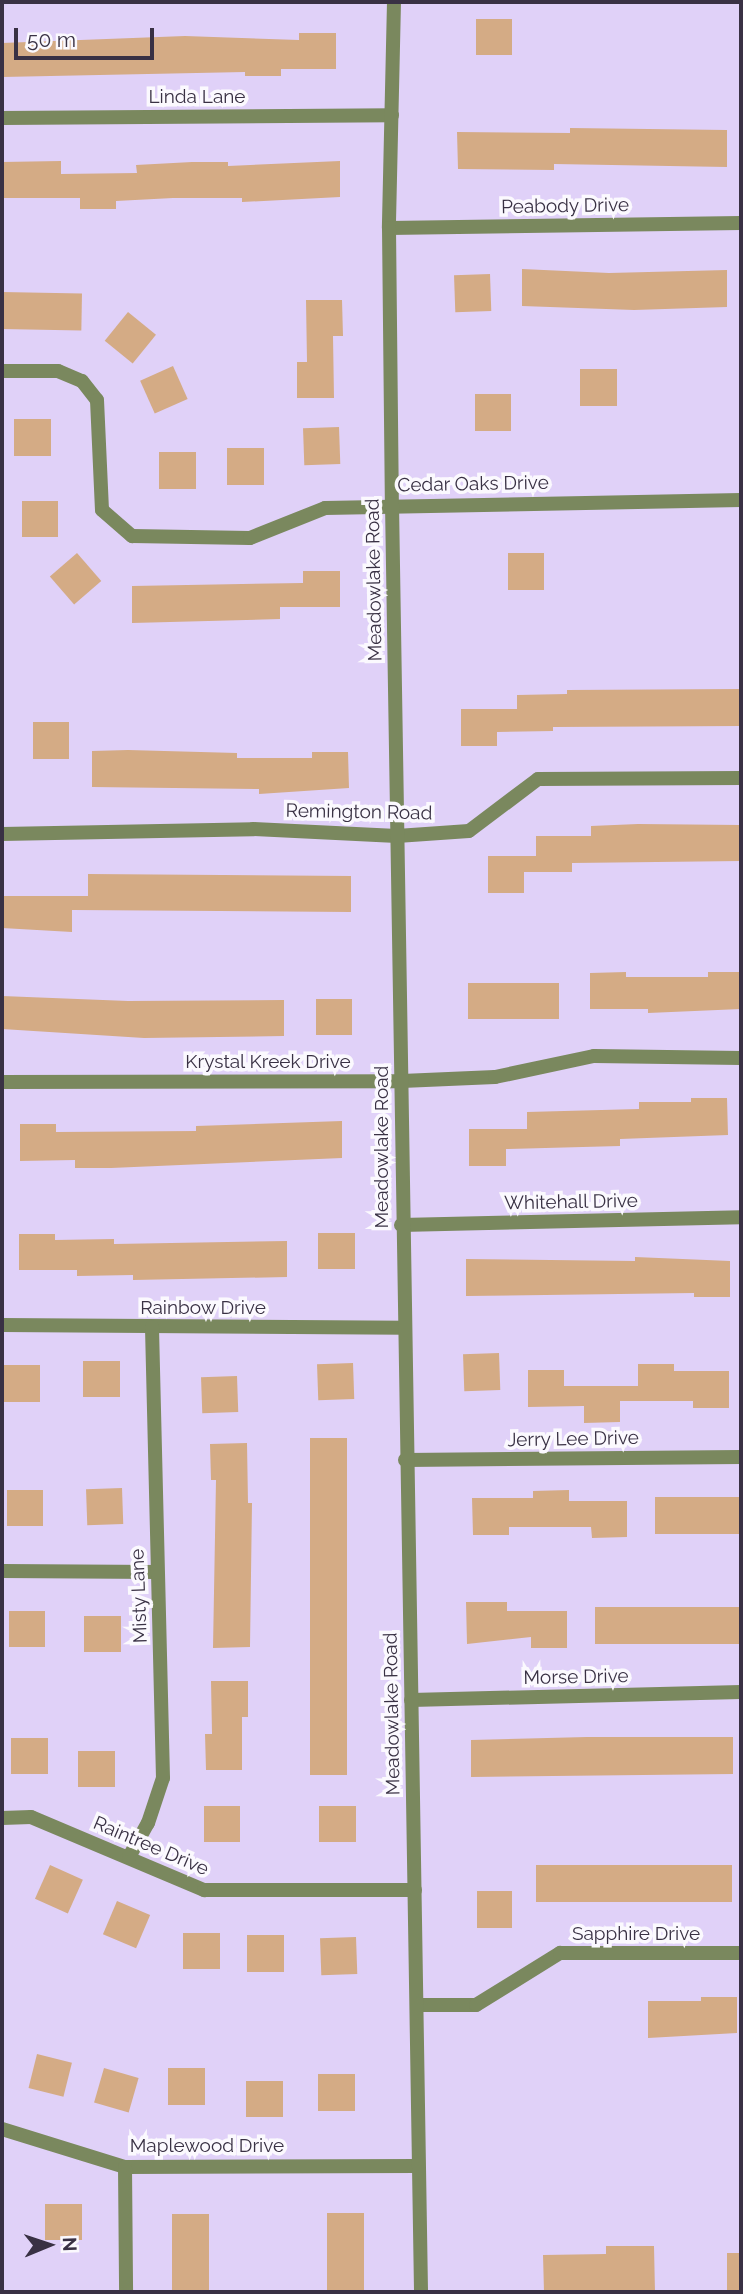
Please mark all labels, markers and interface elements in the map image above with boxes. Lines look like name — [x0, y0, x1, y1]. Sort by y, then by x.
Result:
scale bar — [18, 14, 158, 58]
text: 50 m — [27, 27, 76, 52]
street label: Linda Lane — [149, 86, 245, 108]
street label: Peabody Drive — [501, 193, 629, 219]
street label: Cedar Oaks Drive — [397, 471, 549, 497]
street label: Meadowlake Road — [361, 498, 387, 662]
street label: Remington Road — [285, 799, 433, 825]
street label: Krystal Kreek Drive — [185, 1051, 351, 1073]
street label: Meadowlake Road — [371, 1066, 393, 1228]
street label: Whitehall Drive — [504, 1189, 638, 1215]
street label: Rainbow Drive — [140, 1297, 266, 1319]
street label: Jerry Lee Drive — [507, 1426, 639, 1452]
street label: Misty Lane — [126, 1548, 152, 1644]
street label: Meadowlake Road — [379, 1632, 405, 1796]
street label: Morse Drive — [523, 1665, 629, 1689]
street label: Raintree Drive — [90, 1811, 212, 1881]
street label: Sapphire Drive — [572, 1923, 700, 1945]
street label: Maplewood Drive — [130, 2135, 284, 2157]
north arrow — [14, 2210, 84, 2280]
text: N — [59, 2237, 81, 2252]

